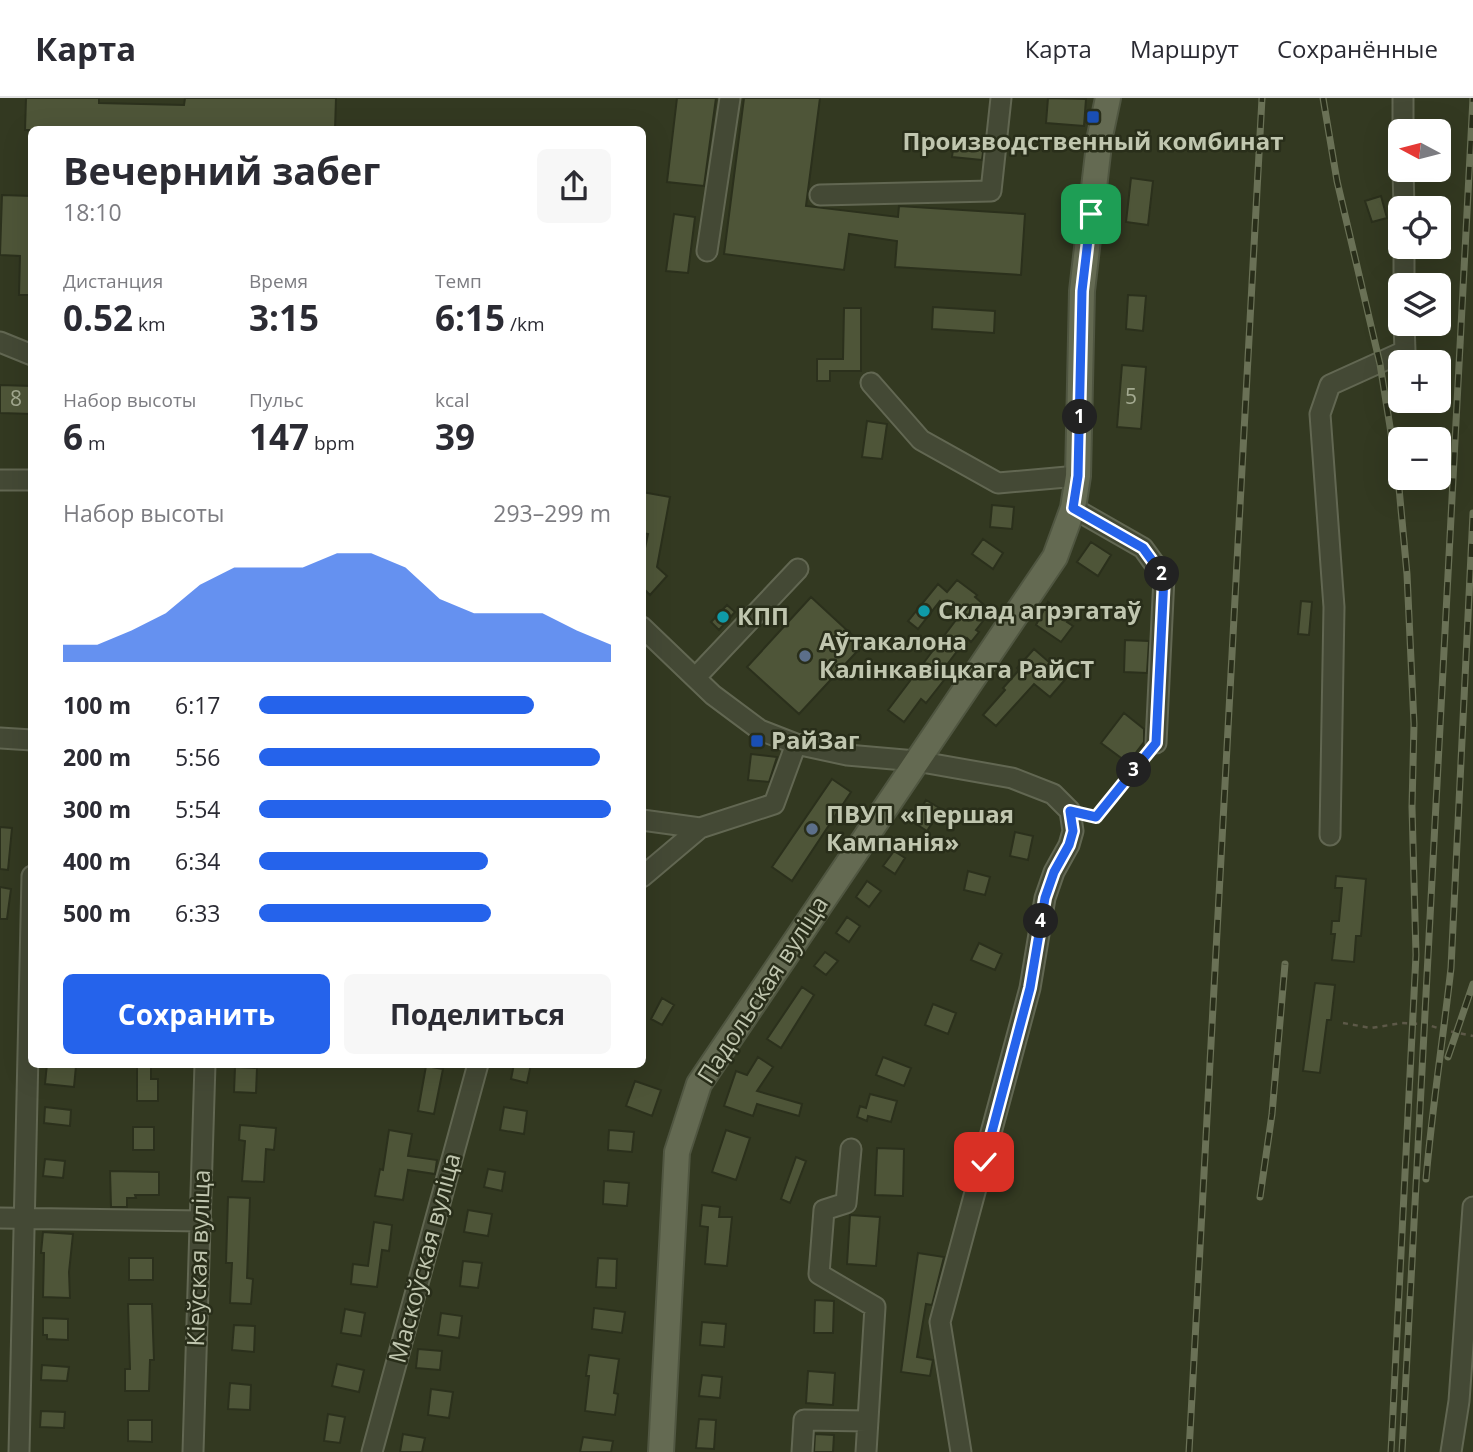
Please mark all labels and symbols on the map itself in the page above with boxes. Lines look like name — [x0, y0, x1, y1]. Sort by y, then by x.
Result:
marker: Производственный комбинат — [1085, 109, 1101, 125]
north arrow — [1388, 119, 1451, 182]
place label: Производственный комбинат — [903, 124, 1283, 157]
pin — [1061, 184, 1121, 244]
house number: 5 — [1125, 382, 1137, 410]
house number: 8 — [10, 384, 22, 412]
pin: 1 — [1062, 400, 1098, 434]
pin: 2 — [1144, 556, 1180, 592]
place label: Склад агрэгатаў — [938, 593, 1141, 626]
place label: КПП — [737, 599, 789, 632]
marker: Склад агрэгатаў — [916, 603, 932, 619]
marker: КПП — [715, 609, 731, 625]
place label: Аўтакалона Калінкавіцкага РайСТ — [819, 624, 1094, 685]
marker: Аўтакалона Калінкавіцкага РайСТ — [797, 648, 813, 664]
place label: РайЗаг — [771, 723, 859, 756]
marker: РайЗаг — [749, 733, 765, 749]
pin: 3 — [1116, 752, 1152, 788]
place label: ПВУП «Першая Кампанія» — [826, 797, 1014, 858]
marker: ПВУП «Першая Кампанія» — [804, 821, 820, 837]
street label: Падольская вуліца — [689, 889, 835, 1089]
pin: 4 — [1024, 904, 1058, 938]
pin — [954, 1132, 1014, 1192]
street label: Маскоўская вуліца — [380, 1149, 467, 1366]
street label: Кіеўская вуліца — [178, 1169, 217, 1347]

